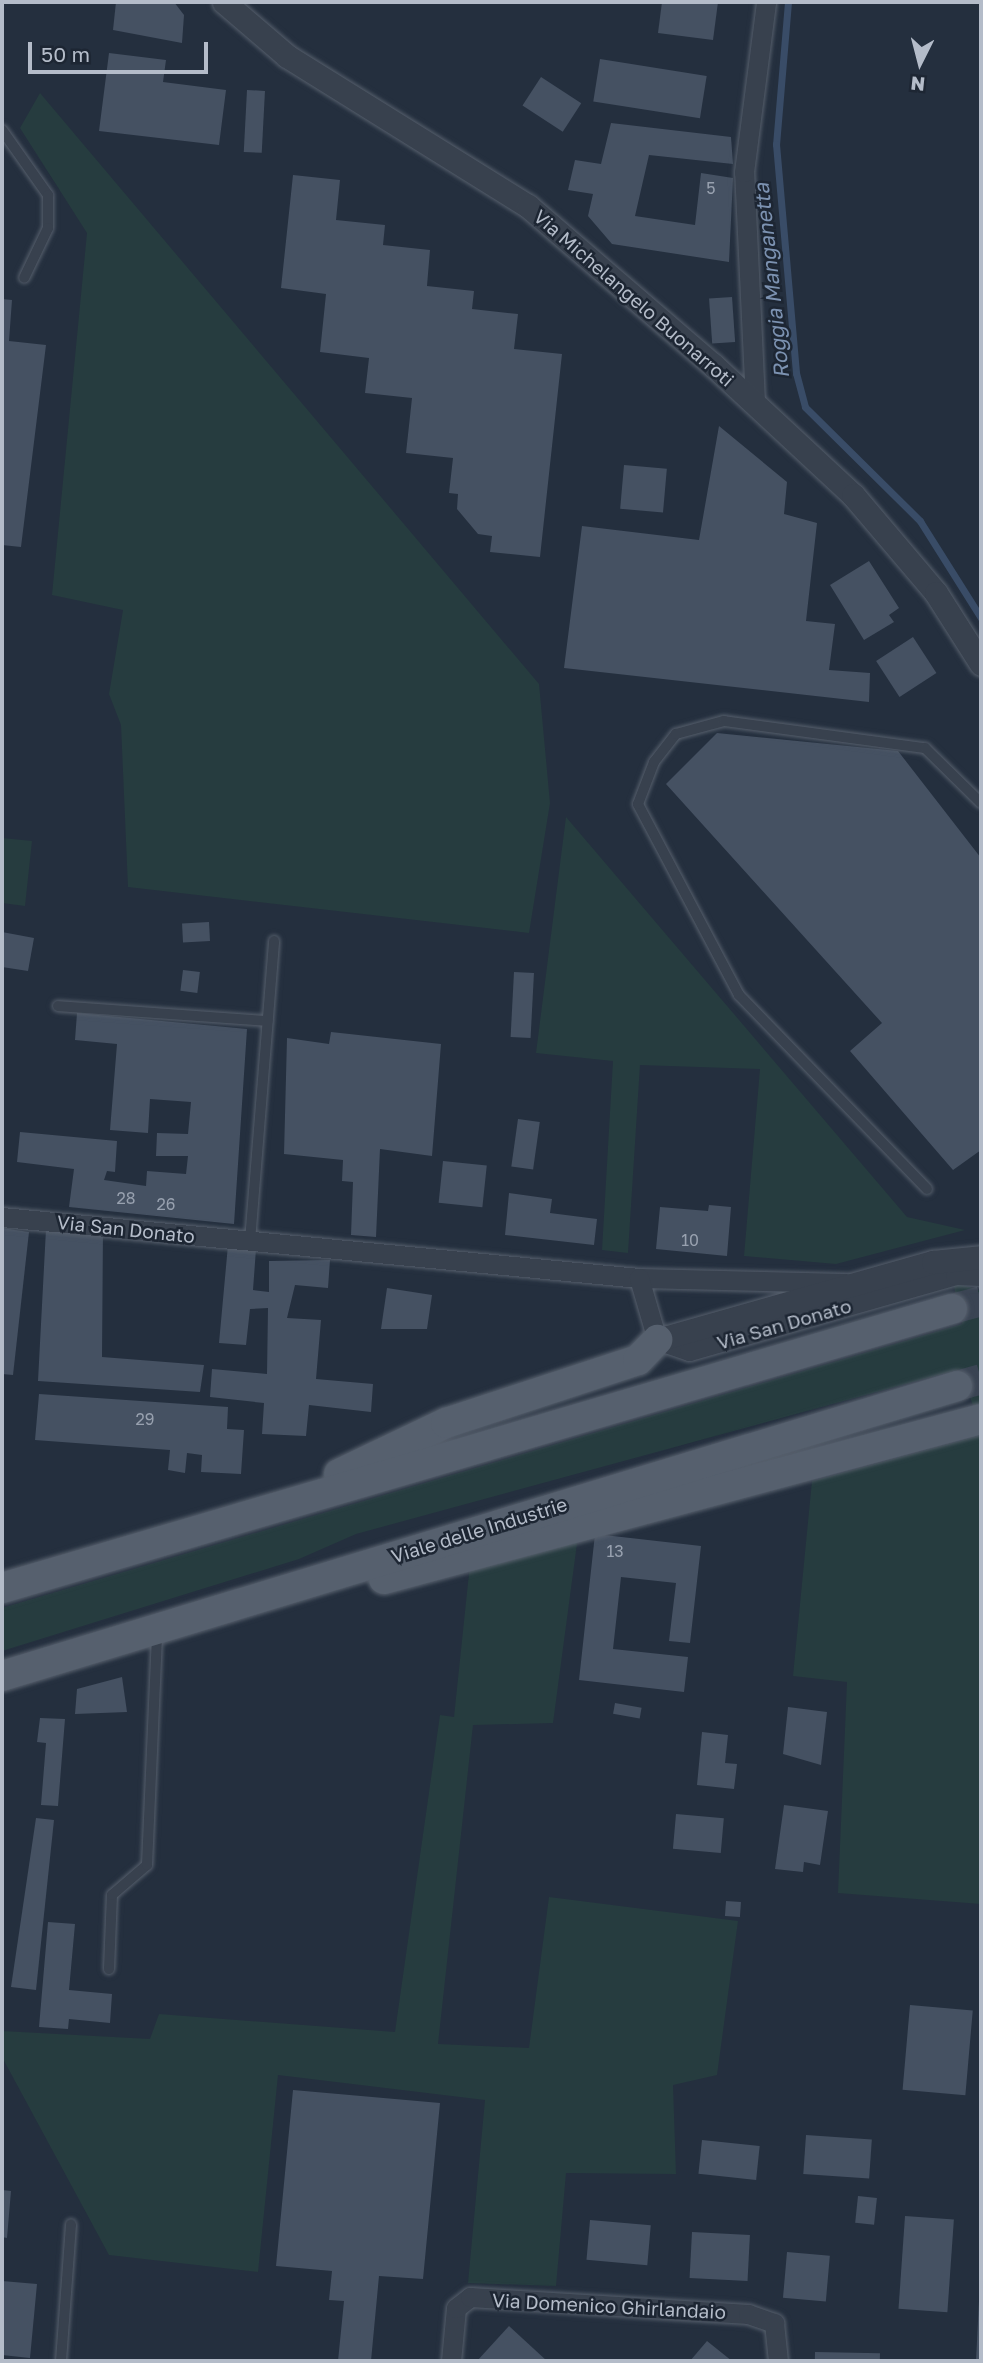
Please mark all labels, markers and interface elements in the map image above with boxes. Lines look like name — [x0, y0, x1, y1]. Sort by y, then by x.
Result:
scale bar — [32, 28, 212, 72]
north arrow — [885, 28, 955, 98]
text: 50 m — [41, 41, 90, 67]
text: N — [909, 72, 926, 97]
house number: 5 — [706, 178, 716, 198]
water label: Roggia Manganetta — [748, 182, 794, 380]
street label: Via Michelangelo Buonarroti — [529, 205, 739, 391]
house number: 28 — [116, 1188, 136, 1208]
house number: 26 — [157, 1194, 175, 1214]
street label: Via San Donato — [56, 1210, 196, 1248]
house number: 10 — [681, 1230, 699, 1250]
street label: Via San Donato — [714, 1294, 854, 1354]
house number: 29 — [136, 1409, 154, 1429]
street label: Viale delle Industrie — [388, 1492, 570, 1568]
house number: 13 — [606, 1541, 624, 1561]
street label: Via Domenico Ghirlandaio — [492, 2288, 726, 2324]

